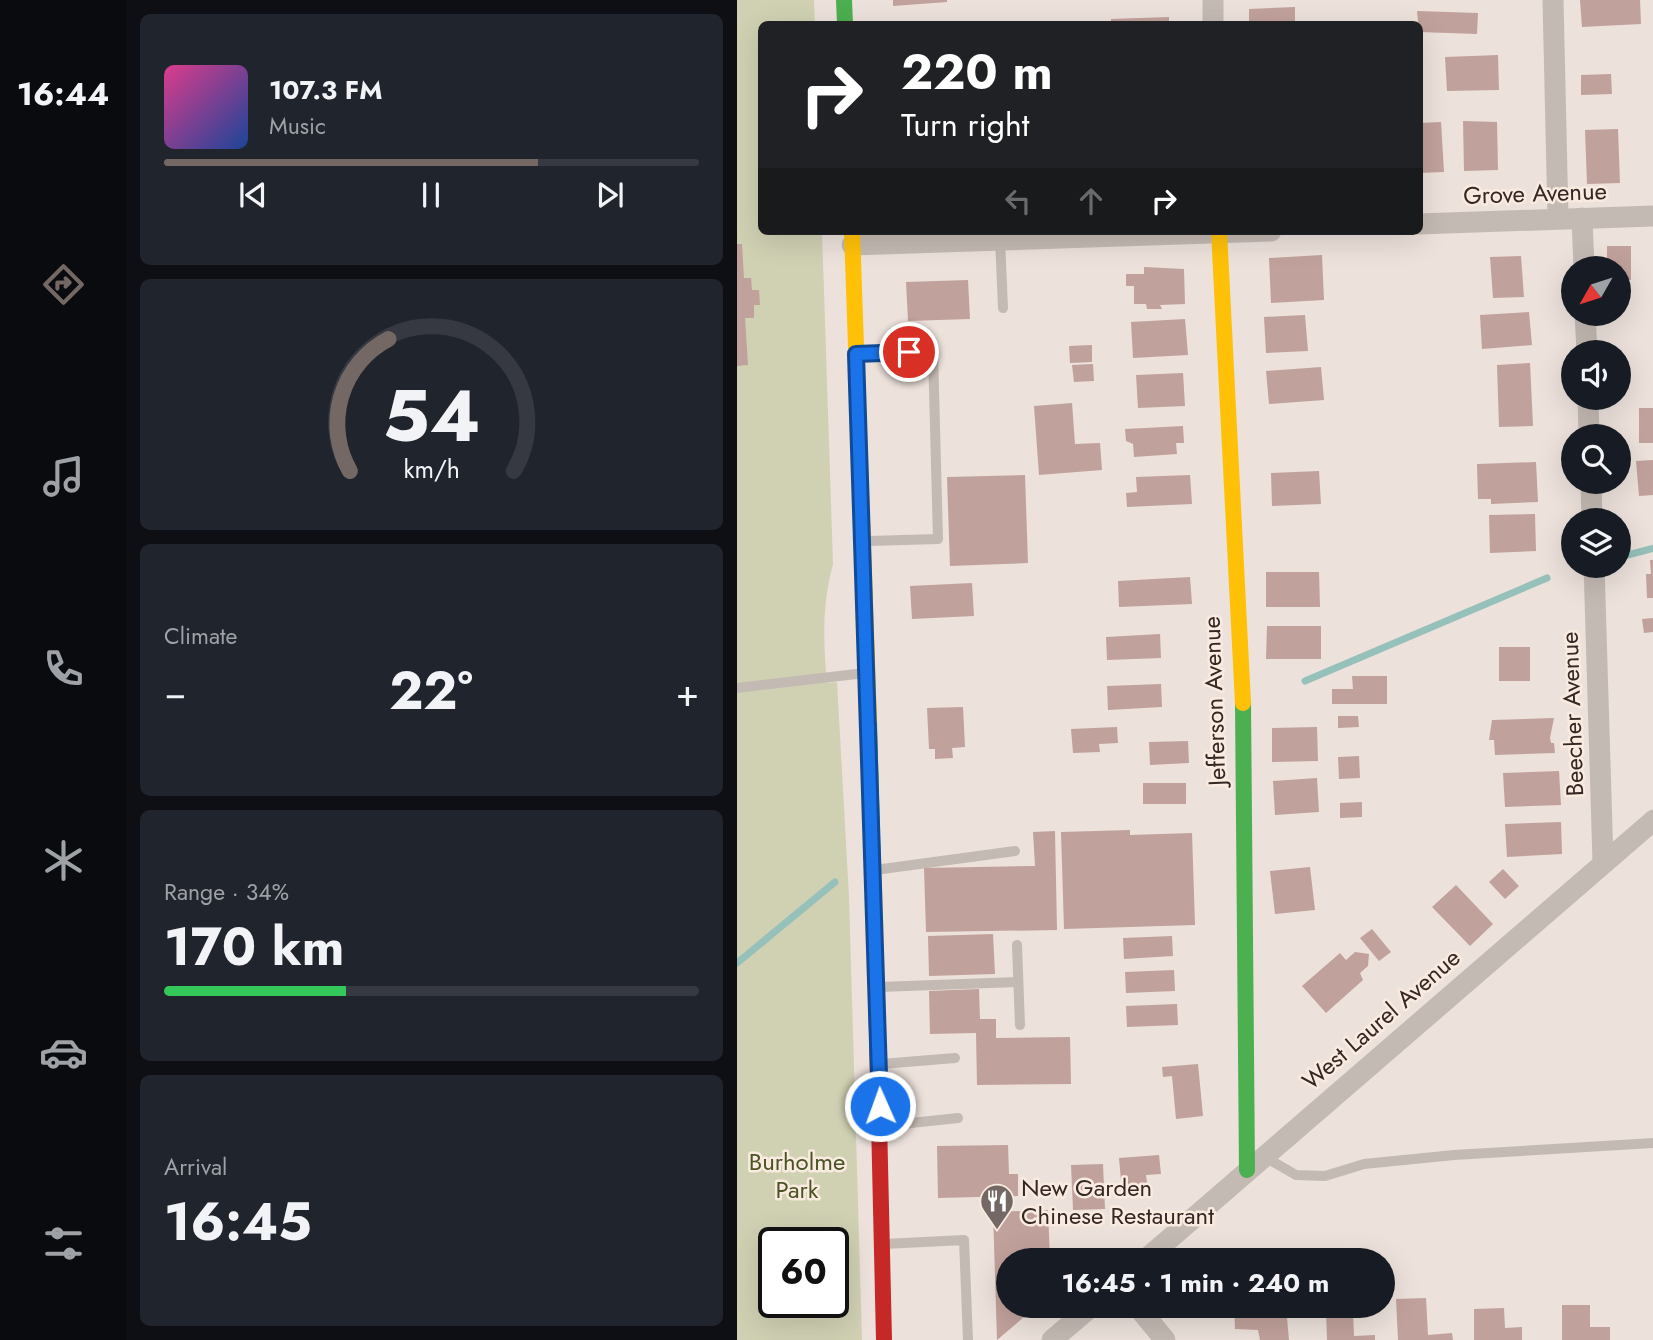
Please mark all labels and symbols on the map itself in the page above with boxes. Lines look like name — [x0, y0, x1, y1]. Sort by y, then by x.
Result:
street label: Grove Avenue — [1463, 173, 1607, 213]
north arrow — [1561, 256, 1631, 326]
pin — [879, 322, 939, 382]
street label: Jefferson Avenue — [1194, 616, 1235, 789]
street label: Beecher Avenue — [1552, 631, 1592, 797]
street label: West Laurel Avenue — [1294, 940, 1468, 1098]
position arrow — [843, 1069, 917, 1143]
park label: Burholme Park — [749, 1144, 845, 1207]
place label: New Garden Chinese Restaurant — [1021, 1170, 1214, 1233]
restaurant icon: New Garden Chinese Restaurant — [978, 1182, 1016, 1231]
speed limit sign: 60 — [758, 1227, 849, 1318]

